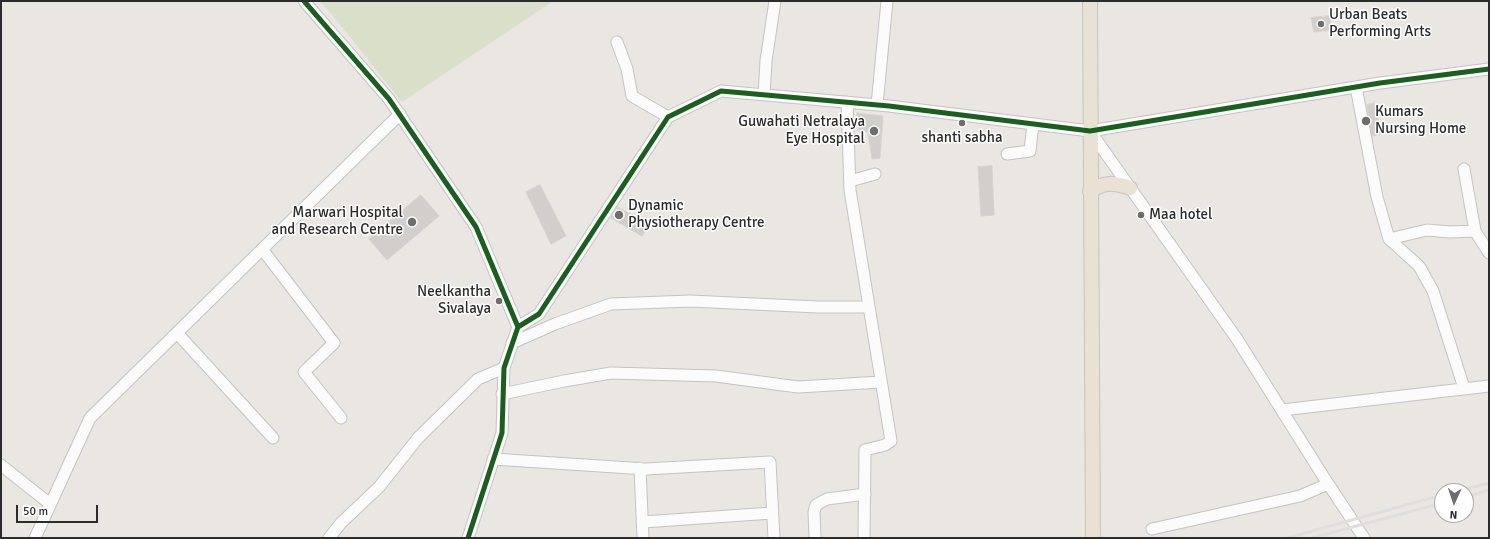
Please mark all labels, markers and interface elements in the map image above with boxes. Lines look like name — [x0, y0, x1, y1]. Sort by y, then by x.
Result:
place label: Urban Beats Performing Arts — [1329, 6, 1431, 41]
marker: Urban Beats Performing Arts — [1316, 19, 1326, 29]
place label: Kumars Nursing Home — [1375, 103, 1466, 138]
place label: Guwahati Netralaya Eye Hospital — [738, 113, 865, 148]
marker: Kumars Nursing Home — [1360, 115, 1372, 127]
marker: shanti sabha — [957, 118, 967, 128]
marker: Guwahati Netralaya Eye Hospital — [868, 125, 880, 137]
place label: shanti sabha — [921, 129, 1003, 147]
place label: Dynamic Physiotherapy Centre — [628, 197, 765, 232]
place label: Marwari Hospital and Research Centre — [272, 204, 403, 239]
place label: Maa hotel — [1149, 206, 1212, 224]
marker: Dynamic Physiotherapy Centre — [613, 209, 625, 221]
marker: Maa hotel — [1136, 210, 1146, 220]
marker: Marwari Hospital and Research Centre — [406, 216, 418, 228]
place label: Neelkantha Sivalaya — [417, 283, 491, 318]
marker: Neelkantha Sivalaya — [494, 296, 504, 306]
north arrow — [1434, 483, 1474, 523]
scale bar — [18, 497, 100, 523]
text: 50 m — [23, 504, 48, 519]
text: N — [1449, 508, 1458, 521]

